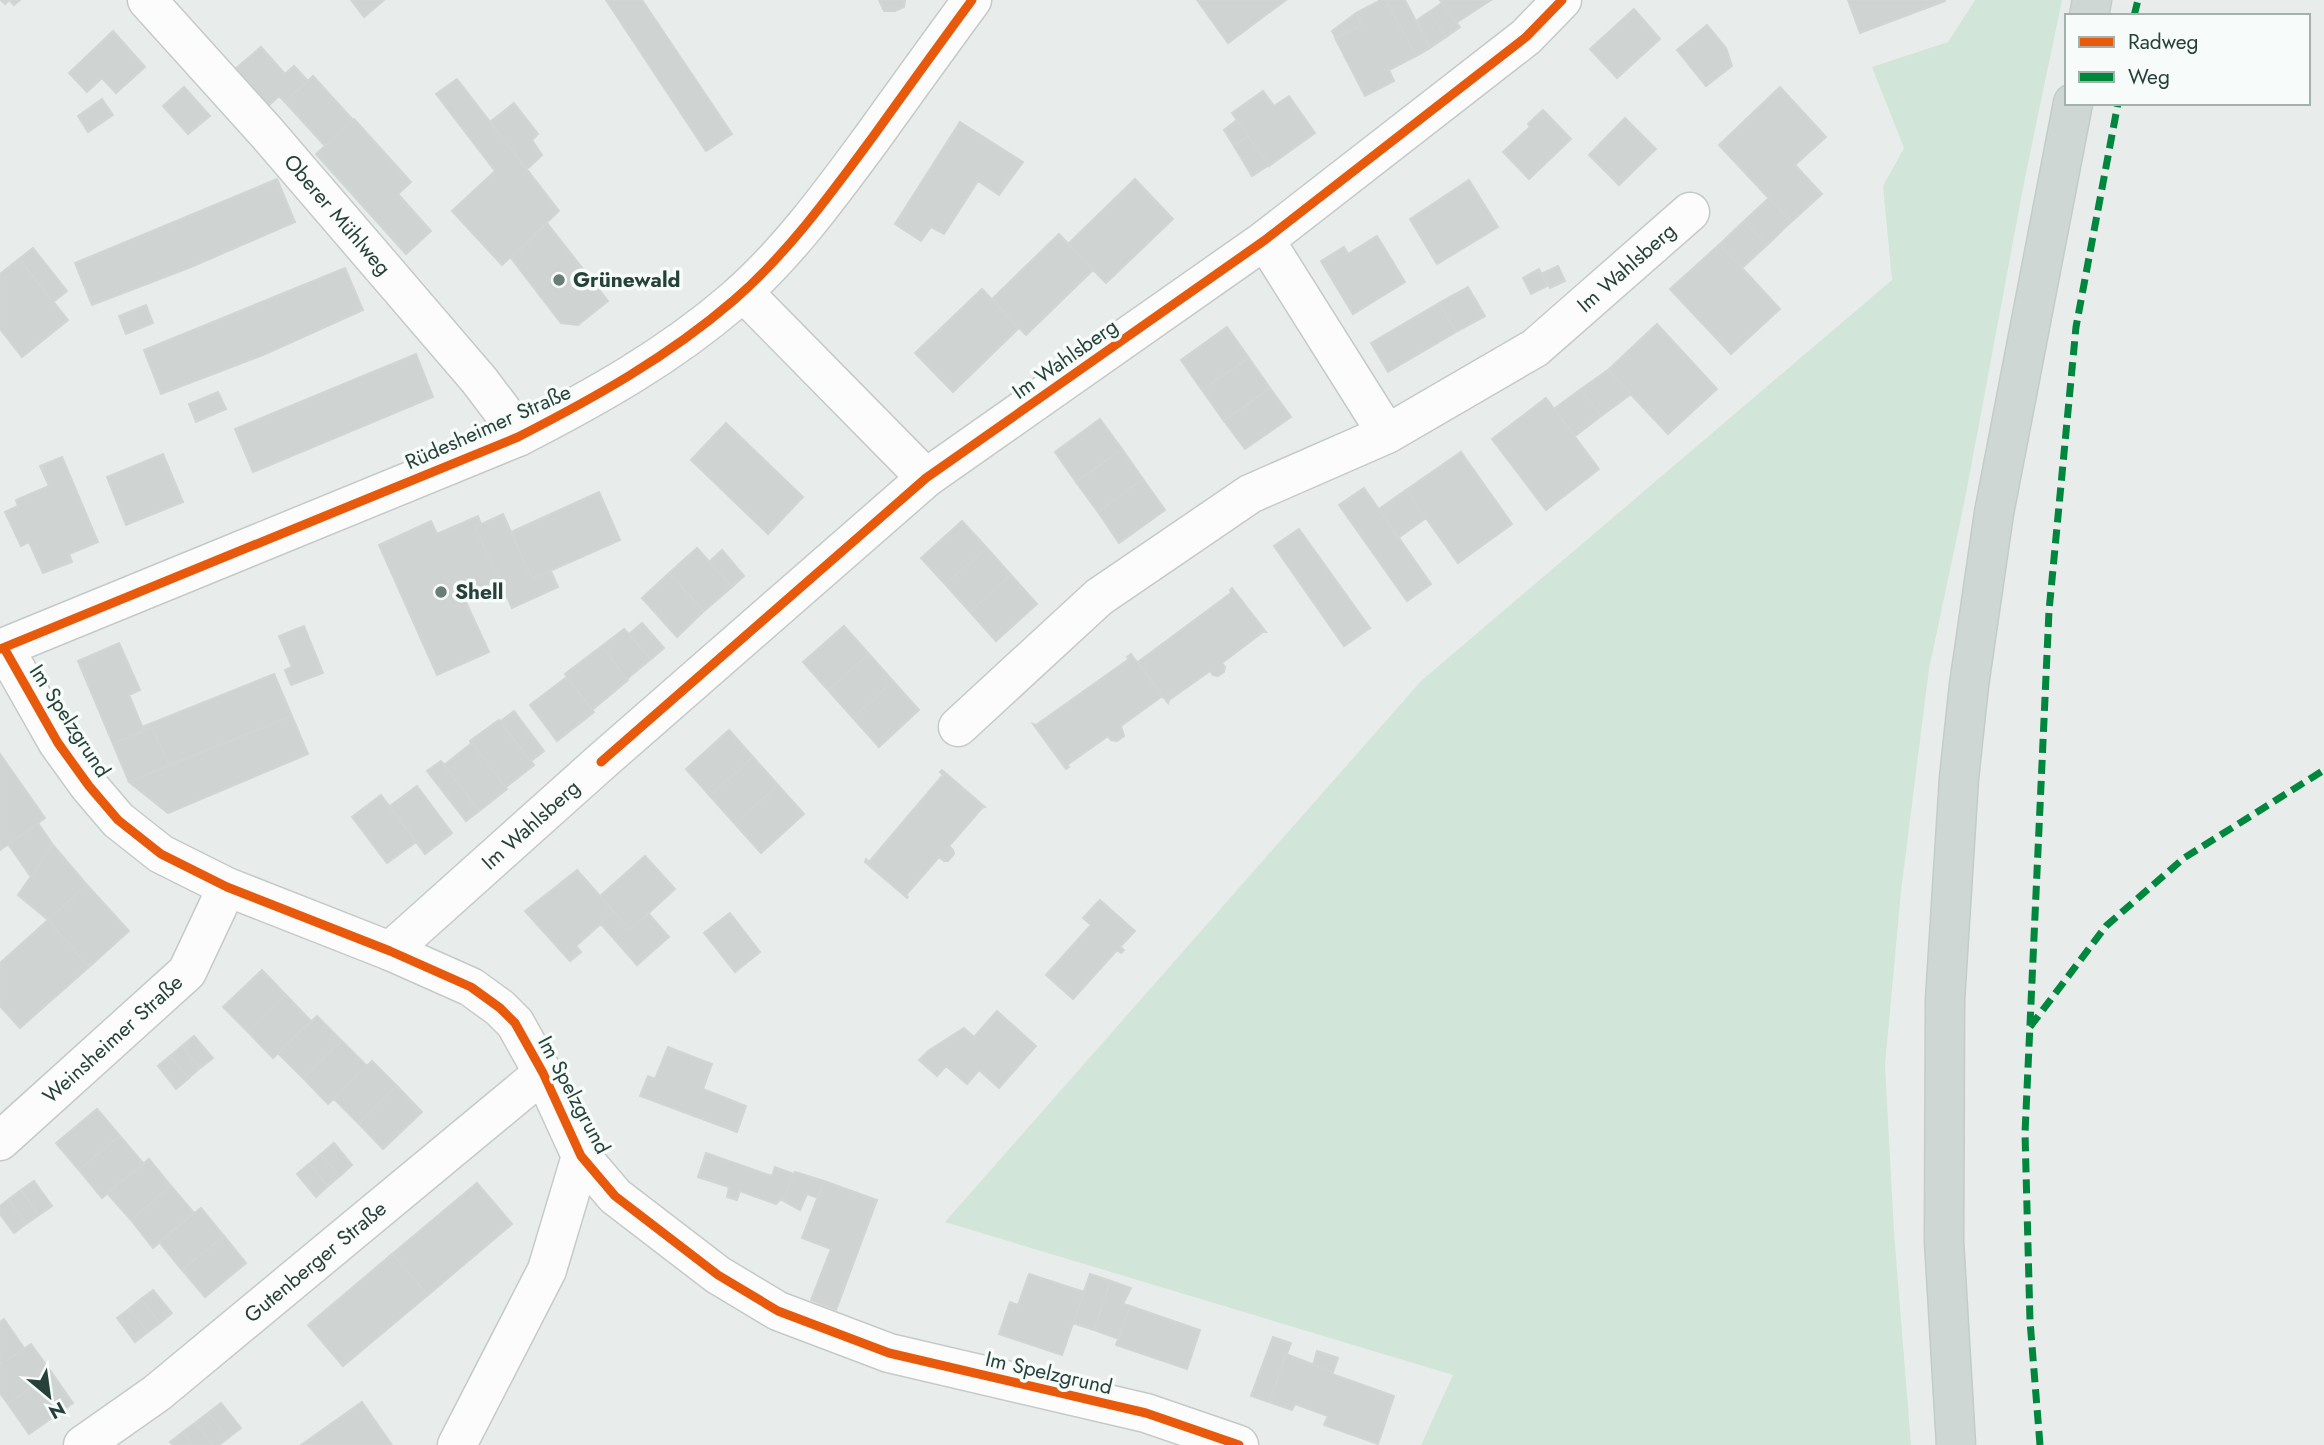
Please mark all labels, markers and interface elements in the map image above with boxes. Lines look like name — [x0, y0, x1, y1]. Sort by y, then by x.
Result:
legend — [2065, 14, 2310, 105]
text: Radweg — [2128, 27, 2199, 57]
text: Weg — [2128, 62, 2170, 92]
street label: Oberer Mühlweg — [277, 148, 398, 282]
street label: Im Wahlsberg — [1570, 216, 1682, 319]
place label: Grünewald — [573, 265, 681, 295]
marker: Grünewald — [551, 272, 567, 288]
street label: Im Wahlsberg — [1006, 312, 1124, 406]
street label: Rüdesheimer Straße — [400, 377, 576, 477]
place label: Shell — [455, 577, 503, 607]
marker: Shell — [433, 584, 449, 600]
street label: Im Spelzgrund — [22, 659, 118, 783]
street label: Im Wahlsberg — [475, 773, 586, 877]
street label: Weinsheimer Straße — [36, 968, 190, 1110]
street label: Im Spelzgrund — [530, 1031, 618, 1159]
street label: Gutenberger Straße — [238, 1194, 393, 1330]
street label: Im Spelzgrund — [983, 1344, 1115, 1402]
north arrow — [14, 1361, 84, 1431]
text: N — [44, 1395, 70, 1426]

